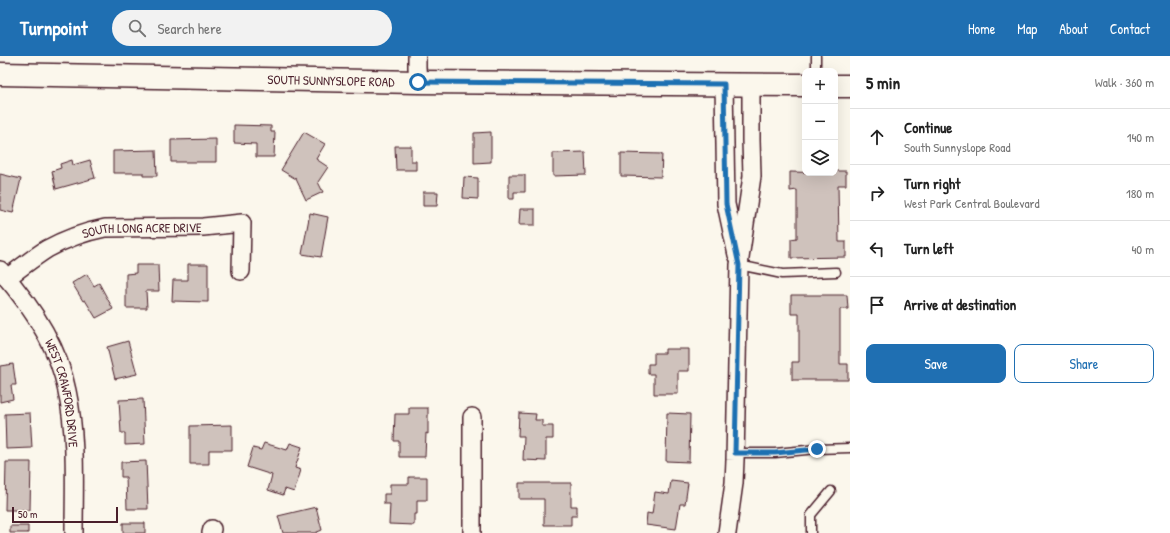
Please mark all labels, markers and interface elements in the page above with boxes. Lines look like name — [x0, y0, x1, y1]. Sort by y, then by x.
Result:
search box — [112, 10, 392, 46]
text: Turnpoint — [20, 15, 88, 41]
icon: search — [126, 17, 148, 39]
text: Search here — [158, 18, 222, 39]
text: Home — [968, 19, 995, 38]
text: Map — [1017, 19, 1037, 38]
text: About — [1059, 19, 1088, 38]
text: Contact — [1110, 19, 1150, 38]
map controls — [802, 68, 838, 176]
button: + — [802, 68, 838, 104]
street label: SOUTH SUNNYSLOPE ROAD — [267, 70, 395, 91]
text: 5 min — [866, 71, 900, 94]
route start — [409, 73, 427, 91]
text: Walk · 360 m — [1095, 73, 1154, 91]
button: − — [802, 104, 838, 140]
text: Continue — [904, 117, 952, 138]
icon: ahead — [866, 126, 888, 148]
text: 140 m — [1127, 128, 1154, 146]
text: South Sunnyslope Road — [904, 138, 1010, 156]
button: layers — [802, 140, 838, 176]
text: Turn right — [904, 173, 960, 194]
icon: right — [866, 182, 888, 204]
text: 180 m — [1126, 184, 1154, 202]
text: West Park Central Boulevard — [904, 194, 1040, 212]
street label: SOUTH LONG ACRE DRIVE — [80, 218, 202, 242]
icon: left — [866, 238, 888, 260]
text: Turn left — [904, 238, 954, 259]
text: 40 m — [1131, 240, 1154, 258]
icon: arrive — [866, 294, 888, 316]
text: Arrive at destination — [904, 294, 1016, 315]
street label: WEST CRAWFORD DRIVE — [41, 336, 83, 448]
button: Save — [866, 344, 1006, 383]
button: Share — [1014, 344, 1154, 383]
route end — [808, 440, 826, 458]
scale bar — [12, 505, 118, 524]
text: 50 m — [18, 507, 38, 521]

